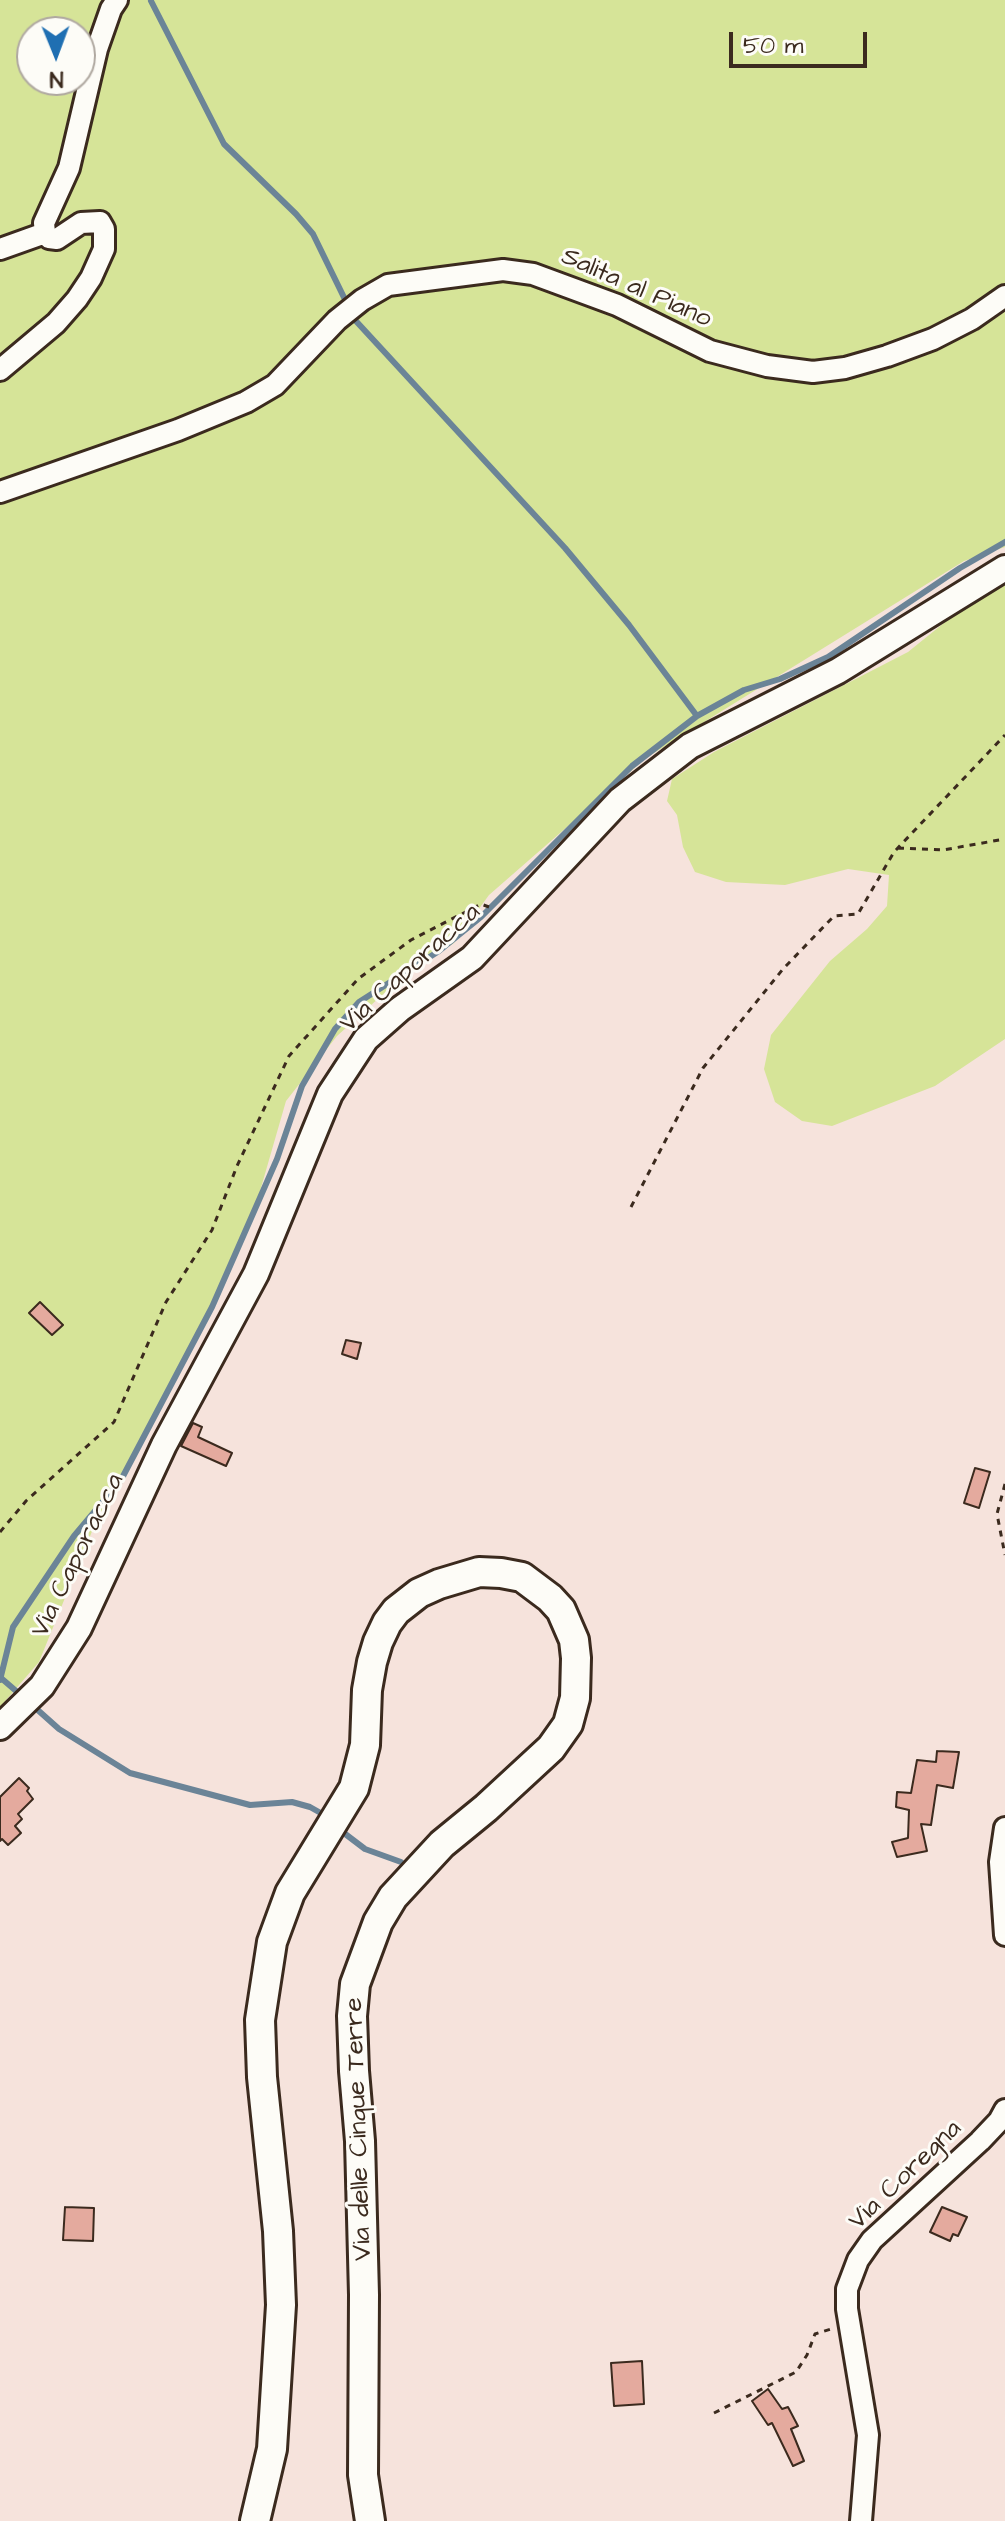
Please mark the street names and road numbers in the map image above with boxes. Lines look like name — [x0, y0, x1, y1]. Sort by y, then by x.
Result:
street label: Salita al Piano — [556, 242, 716, 336]
street label: Via Caporacca — [334, 898, 488, 1040]
street label: Via Caporacca — [26, 1469, 132, 1643]
street label: Via delle Cinque Terre — [340, 1997, 380, 2261]
street label: Via Coregna — [843, 2114, 969, 2238]

